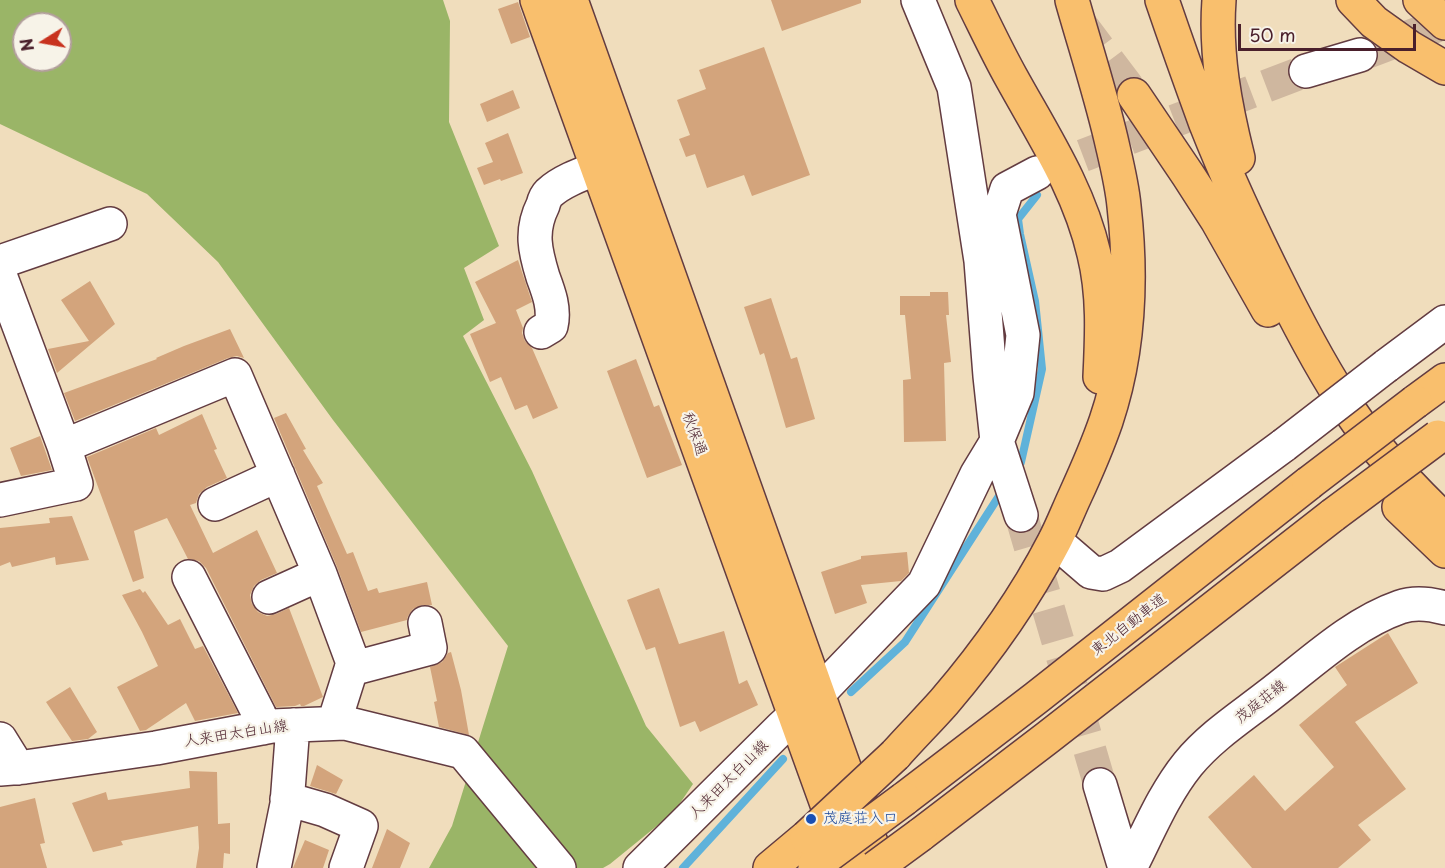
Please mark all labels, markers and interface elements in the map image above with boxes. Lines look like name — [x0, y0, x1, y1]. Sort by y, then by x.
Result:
north arrow — [12, 12, 72, 72]
scale bar — [1241, 12, 1420, 50]
text: 50 m — [1249, 21, 1296, 48]
text: N — [13, 37, 39, 54]
street label: 秋保通 — [678, 410, 710, 458]
street label: 東北自動車道 — [1088, 590, 1170, 660]
street label: 茂庭荘線 — [1232, 676, 1290, 728]
street label: 人来田太白山線 — [183, 717, 289, 751]
street label: 人来田太白山線 — [686, 737, 772, 823]
place label: 茂庭荘入口 — [823, 810, 898, 828]
marker: 茂庭荘入口 — [804, 812, 818, 826]

